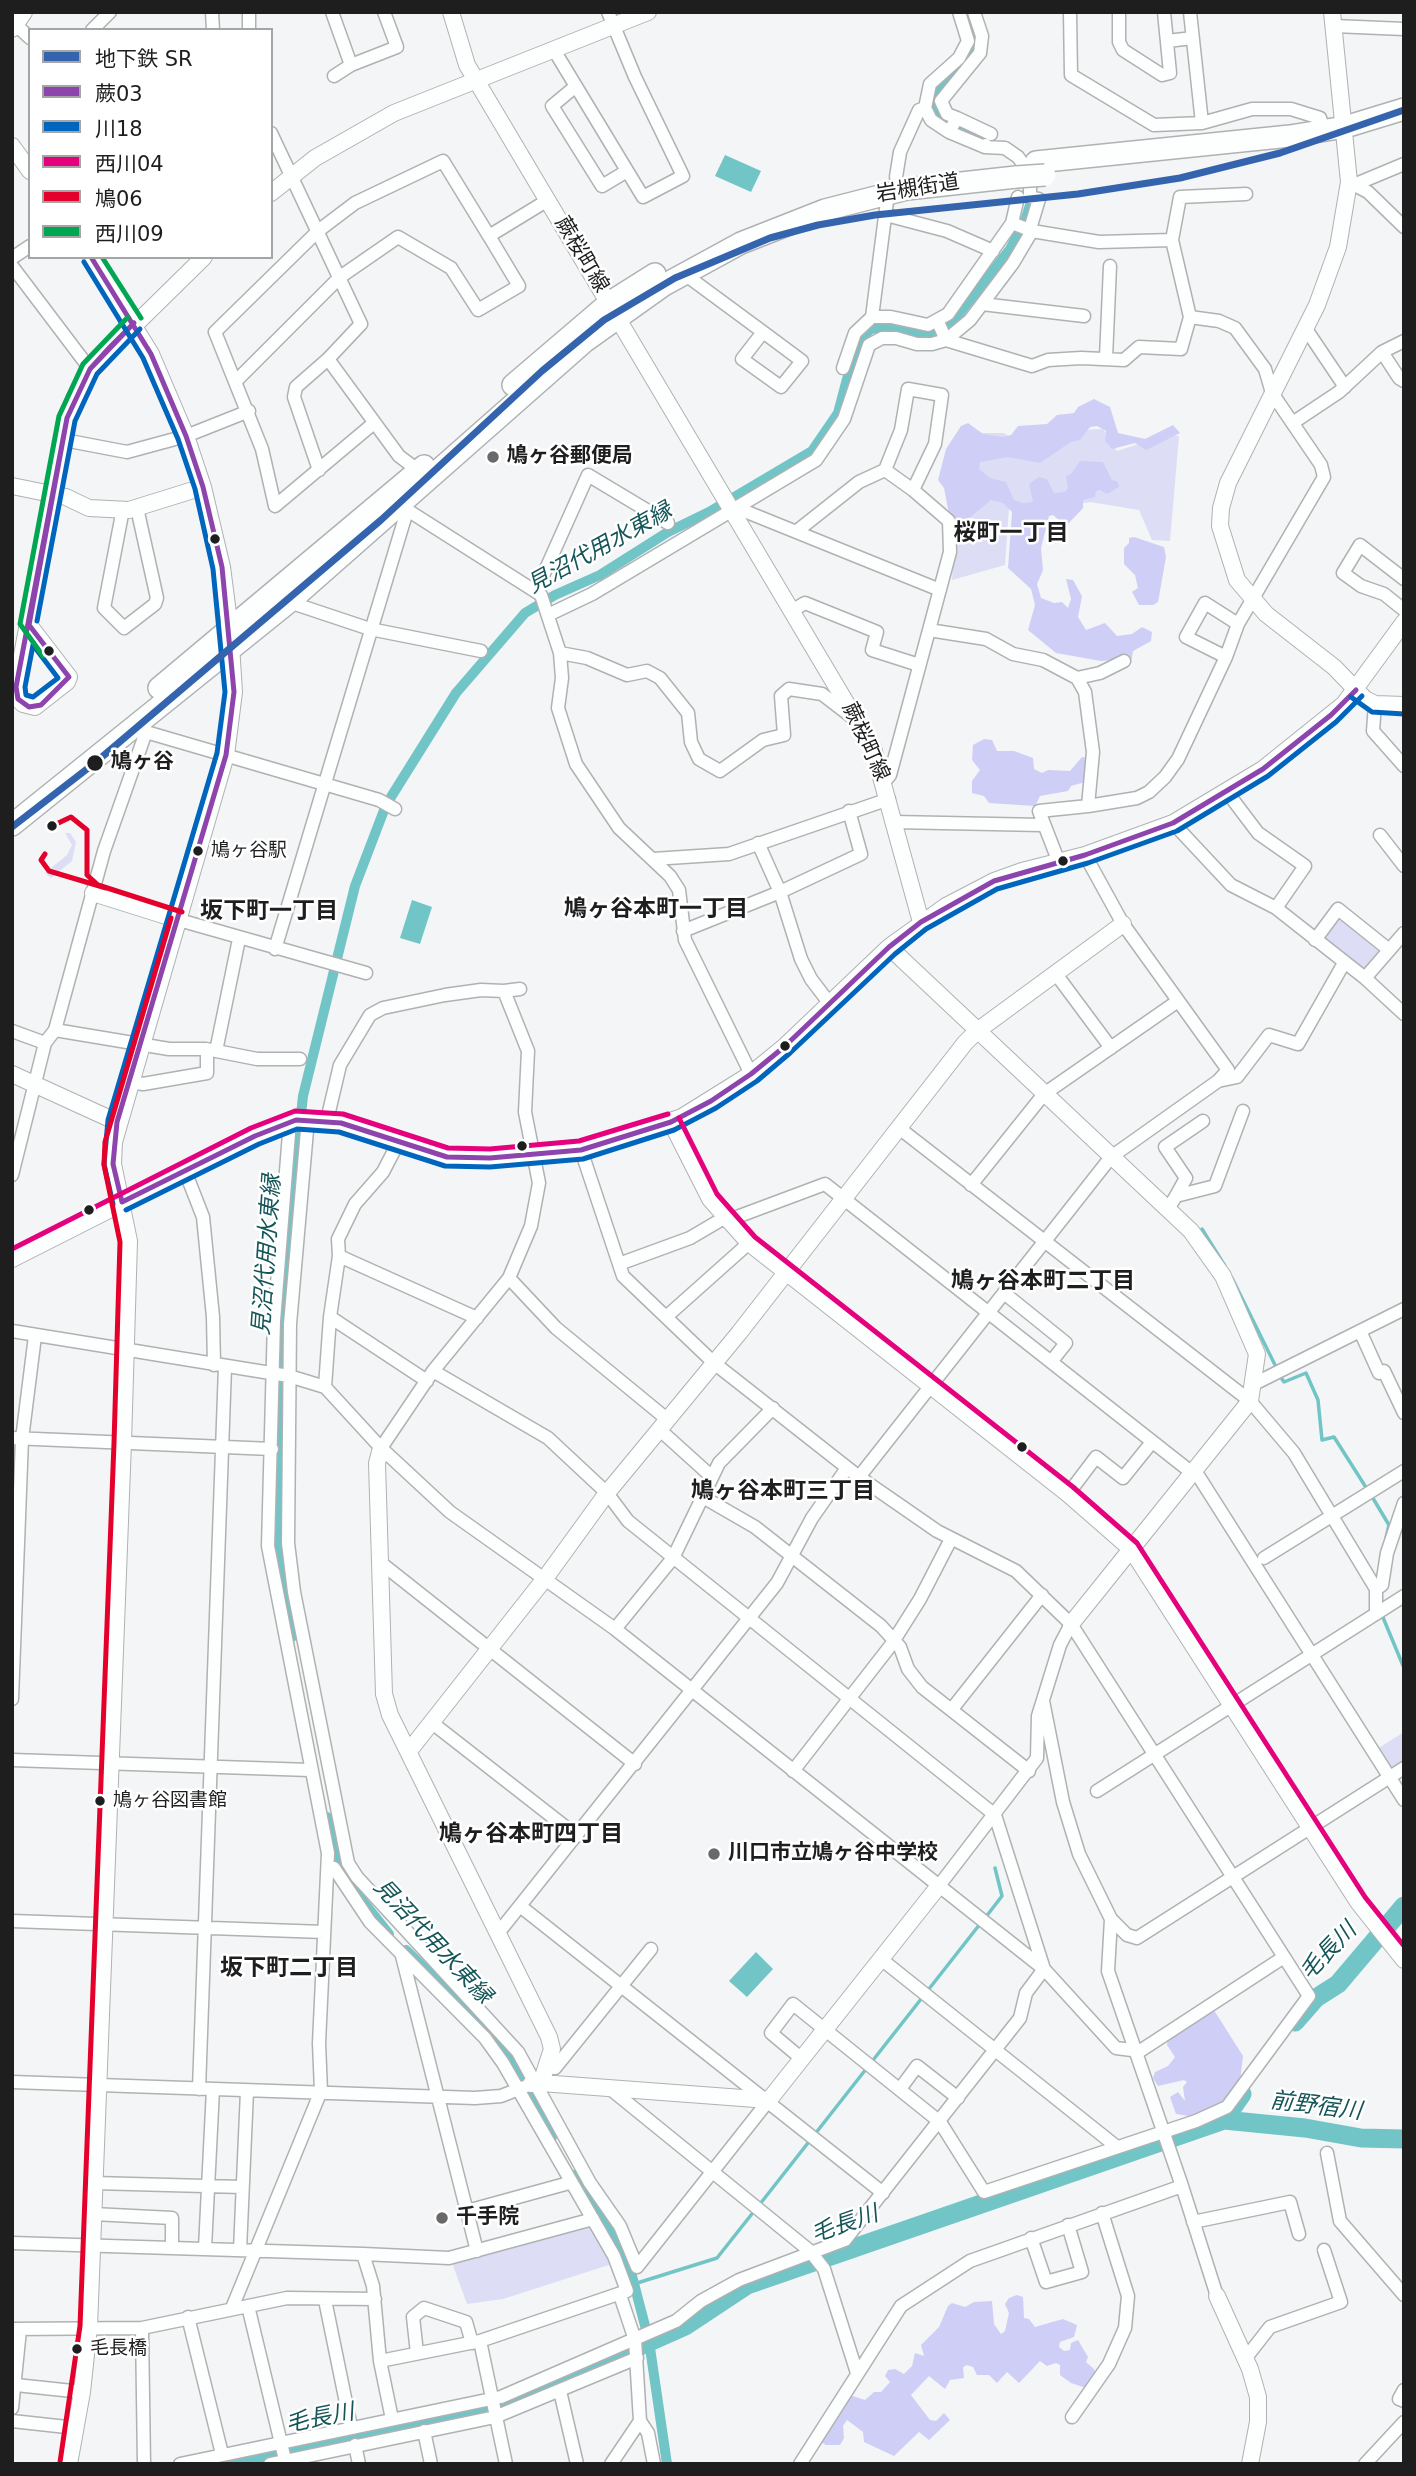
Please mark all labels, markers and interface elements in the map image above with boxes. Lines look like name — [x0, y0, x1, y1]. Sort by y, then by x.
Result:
legend — [28, 28, 273, 259]
text: 地下鉄 SR — [95, 47, 193, 71]
text: 蕨03 — [95, 82, 143, 106]
text: 川18 — [95, 117, 143, 141]
text: 西川04 — [95, 152, 164, 176]
street label: 岩槻街道 — [875, 170, 961, 208]
text: 鳩06 — [95, 187, 143, 211]
street label: 蕨桜町線 — [549, 213, 613, 297]
text: 西川09 — [95, 222, 164, 246]
place label: 鳩ヶ谷郵便局 — [507, 444, 633, 470]
marker: 鳩ヶ谷郵便局 — [485, 449, 501, 465]
water label: 見沼代用水東縁 — [523, 498, 677, 600]
district label: 桜町一丁目 — [954, 520, 1068, 548]
unlabelled marker — [208, 532, 222, 546]
unlabelled marker — [42, 644, 56, 658]
street label: 蕨桜町線 — [836, 699, 894, 785]
place label: 鳩ヶ谷 — [111, 750, 174, 776]
marker: 鳩ヶ谷 — [85, 753, 105, 773]
unlabelled marker — [45, 819, 59, 833]
place label: 鳩ヶ谷駅 — [211, 840, 287, 862]
marker: 鳩ヶ谷駅 — [191, 844, 205, 858]
unlabelled marker — [1056, 854, 1070, 868]
district label: 鳩ヶ谷本町一丁目 — [564, 896, 748, 924]
district label: 坂下町一丁目 — [200, 898, 338, 926]
unlabelled marker — [778, 1039, 792, 1053]
unlabelled marker — [515, 1139, 529, 1153]
water label: 見沼代用水東縁 — [249, 1174, 287, 1336]
unlabelled marker — [82, 1203, 96, 1217]
district label: 鳩ヶ谷本町二丁目 — [951, 1268, 1135, 1296]
unlabelled marker — [1015, 1440, 1029, 1454]
district label: 鳩ヶ谷本町三丁目 — [691, 1478, 875, 1506]
place label: 鳩ヶ谷図書館 — [113, 1790, 227, 1812]
marker: 鳩ヶ谷図書館 — [93, 1794, 107, 1808]
district label: 鳩ヶ谷本町四丁目 — [439, 1821, 623, 1849]
place label: 川口市立鳩ヶ谷中学校 — [728, 1841, 938, 1867]
marker: 川口市立鳩ヶ谷中学校 — [706, 1846, 722, 1862]
water label: 見沼代用水東縁 — [367, 1874, 497, 2010]
water label: 毛長川 — [1295, 1918, 1363, 1986]
district label: 坂下町二丁目 — [220, 1955, 358, 1983]
water label: 前野宿川 — [1269, 2088, 1363, 2126]
water label: 毛長川 — [808, 2201, 882, 2249]
place label: 千手院 — [456, 2205, 519, 2231]
marker: 千手院 — [434, 2210, 450, 2226]
place label: 毛長橋 — [90, 2338, 147, 2360]
marker: 毛長橋 — [70, 2342, 84, 2356]
water label: 毛長川 — [284, 2399, 356, 2439]

